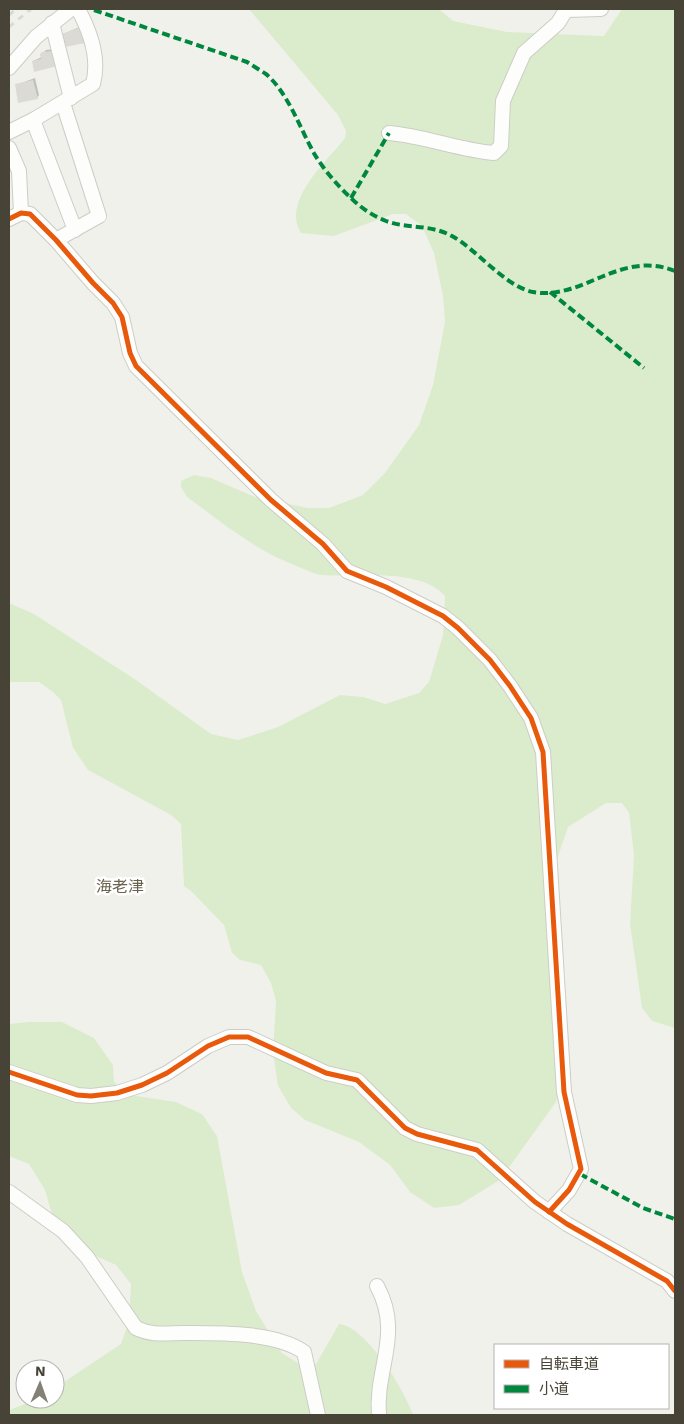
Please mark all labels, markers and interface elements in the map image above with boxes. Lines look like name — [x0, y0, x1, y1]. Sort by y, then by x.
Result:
district label: 海老津 — [96, 877, 144, 896]
legend — [494, 1344, 669, 1409]
text: 自転車道 — [539, 1355, 599, 1373]
north arrow — [15, 1359, 65, 1409]
text: N — [35, 1363, 46, 1379]
text: 小道 — [539, 1380, 569, 1398]

